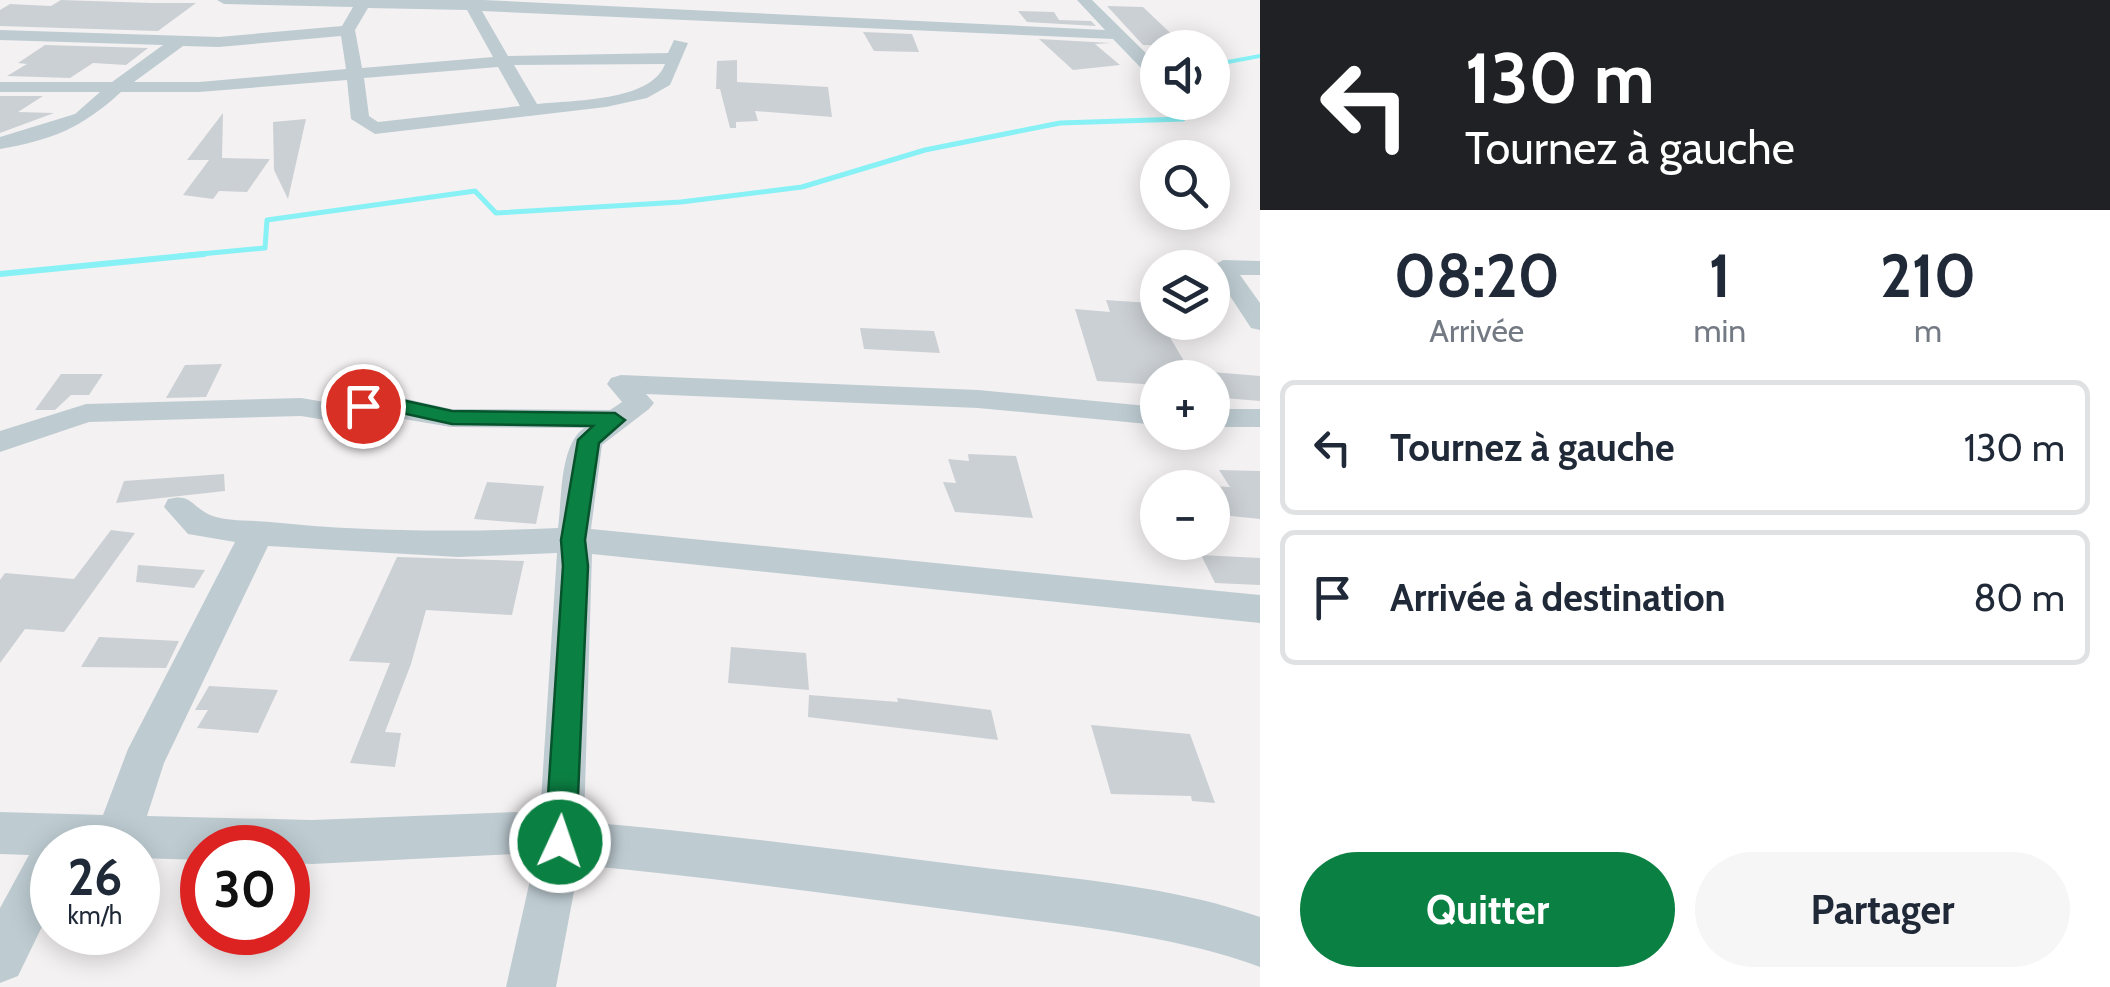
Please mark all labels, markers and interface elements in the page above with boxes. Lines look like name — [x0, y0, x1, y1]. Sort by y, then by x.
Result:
map controls — [1140, 30, 1230, 560]
button: sound — [1140, 30, 1230, 120]
text: 130 m — [1465, 35, 1655, 121]
icon: left — [1300, 40, 1430, 170]
text: Tournez à gauche — [1465, 121, 1795, 175]
button: search — [1140, 140, 1230, 230]
text: 08:20 — [1394, 239, 1560, 312]
text: 1 — [1709, 239, 1731, 312]
text: 210 — [1880, 239, 1976, 312]
button: layers — [1140, 250, 1230, 340]
text: Arrivée — [1429, 311, 1524, 350]
text: min — [1694, 311, 1746, 350]
text: m — [1914, 311, 1942, 350]
button: + — [1140, 360, 1230, 450]
pin — [321, 364, 406, 449]
icon: arrive — [336, 379, 391, 434]
icon: left — [1305, 420, 1360, 475]
text: Tournez à gauche — [1390, 424, 1675, 471]
text: 130 m — [1964, 424, 2065, 471]
button: − — [1140, 470, 1230, 560]
icon: arrive — [1305, 570, 1360, 625]
text: Arrivée à destination — [1390, 574, 1726, 621]
text: 80 m — [1974, 574, 2065, 621]
position arrow — [508, 790, 612, 894]
speed limit sign: 30 — [180, 825, 310, 955]
text: 26 — [68, 847, 122, 908]
button: Quitter — [1300, 852, 1675, 967]
button: Partager — [1695, 852, 2070, 967]
text: km/h — [68, 900, 122, 930]

